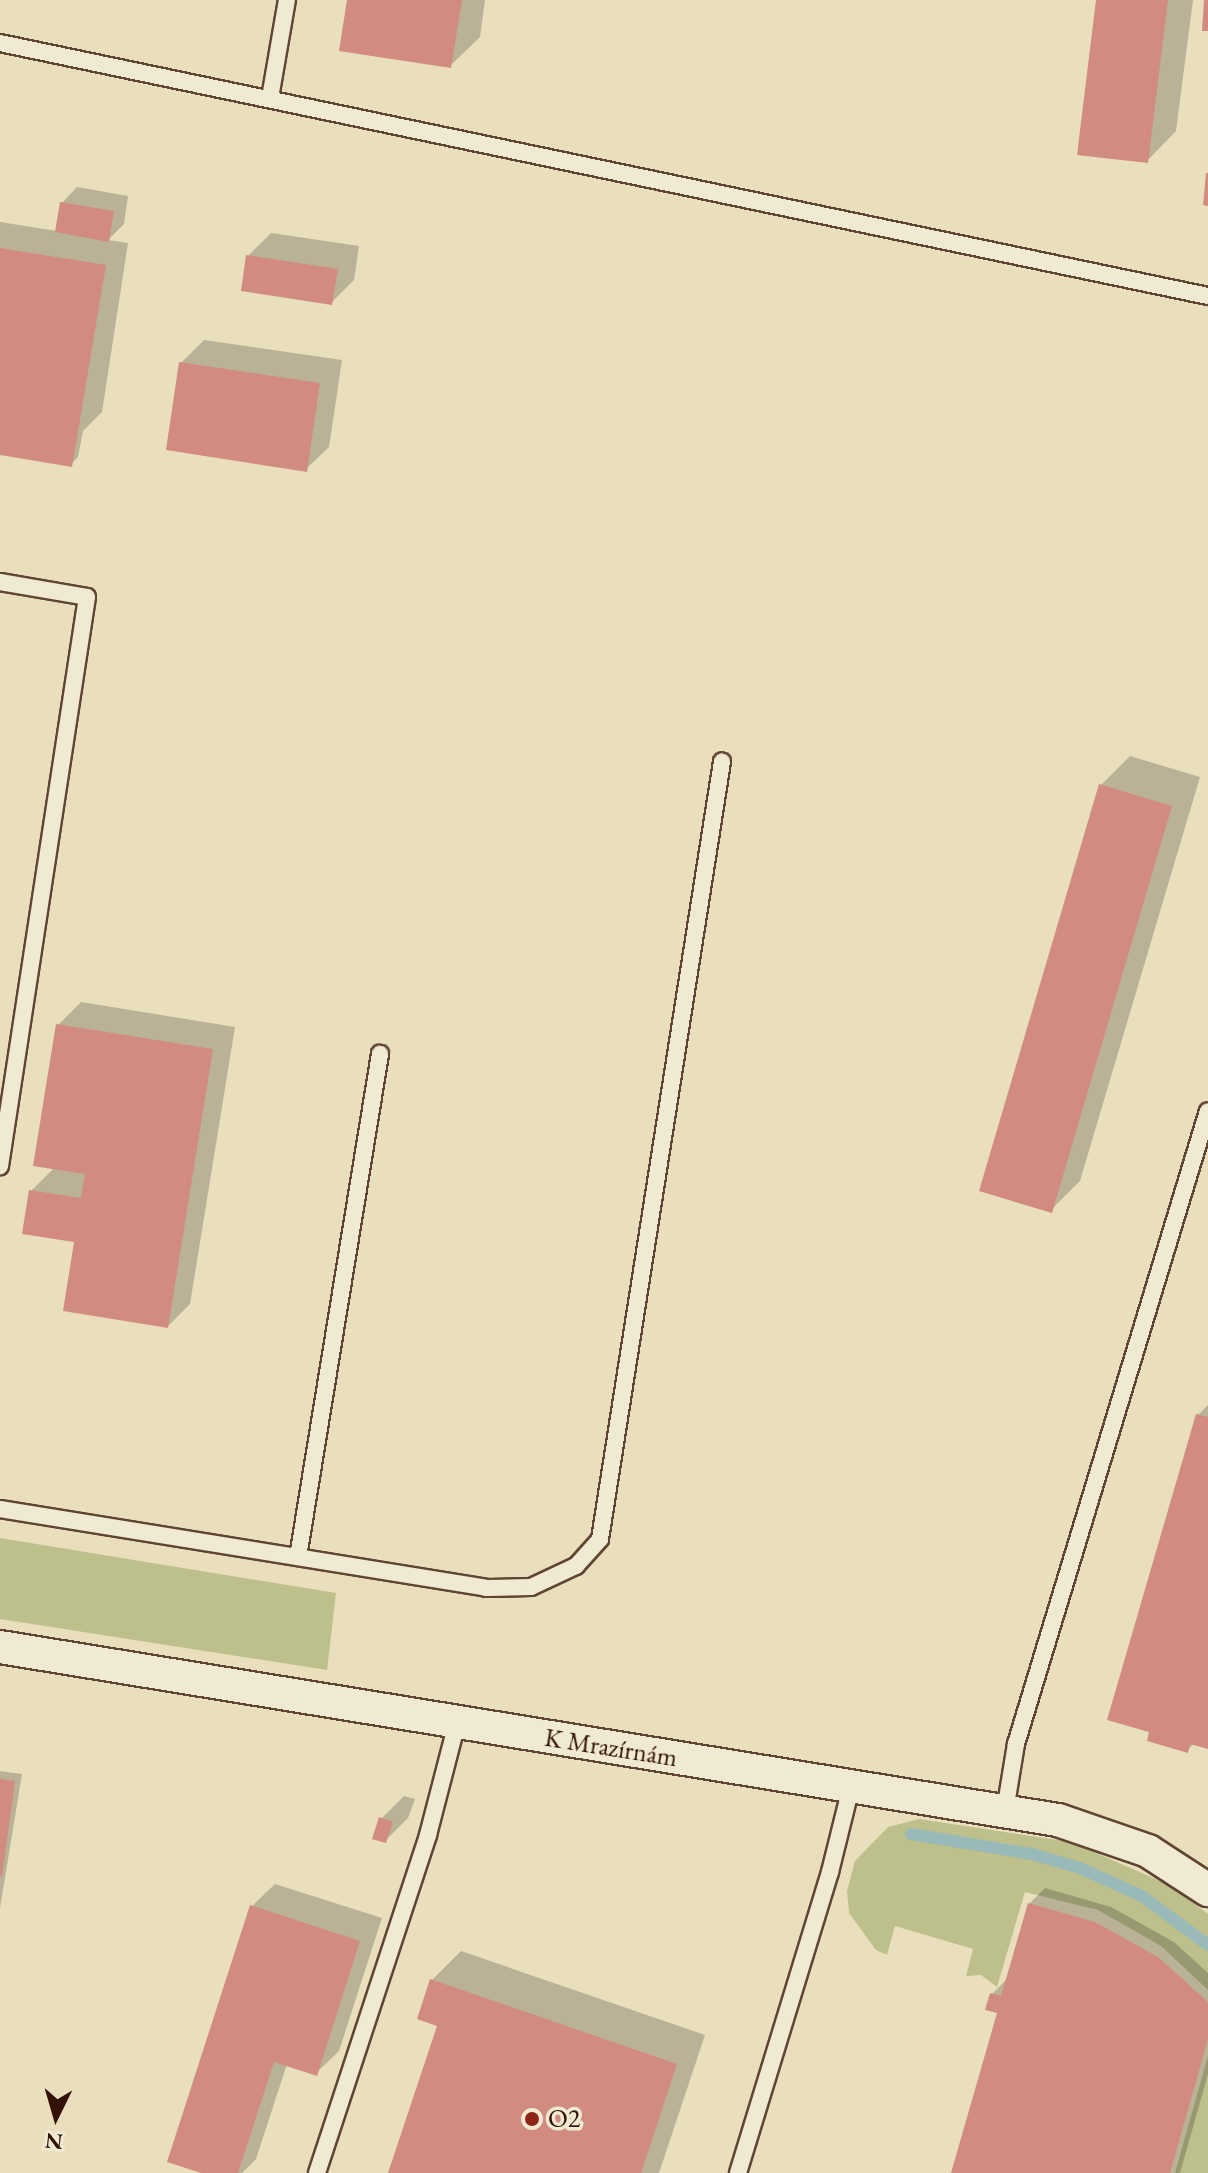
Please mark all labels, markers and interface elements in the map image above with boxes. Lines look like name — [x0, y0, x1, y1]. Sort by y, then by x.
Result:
street label: K Mrazírnám — [542, 1722, 680, 1774]
north arrow — [16, 2077, 96, 2157]
place label: O2 — [548, 2103, 580, 2135]
marker: O2 — [523, 2110, 541, 2128]
text: N — [44, 2126, 64, 2157]

